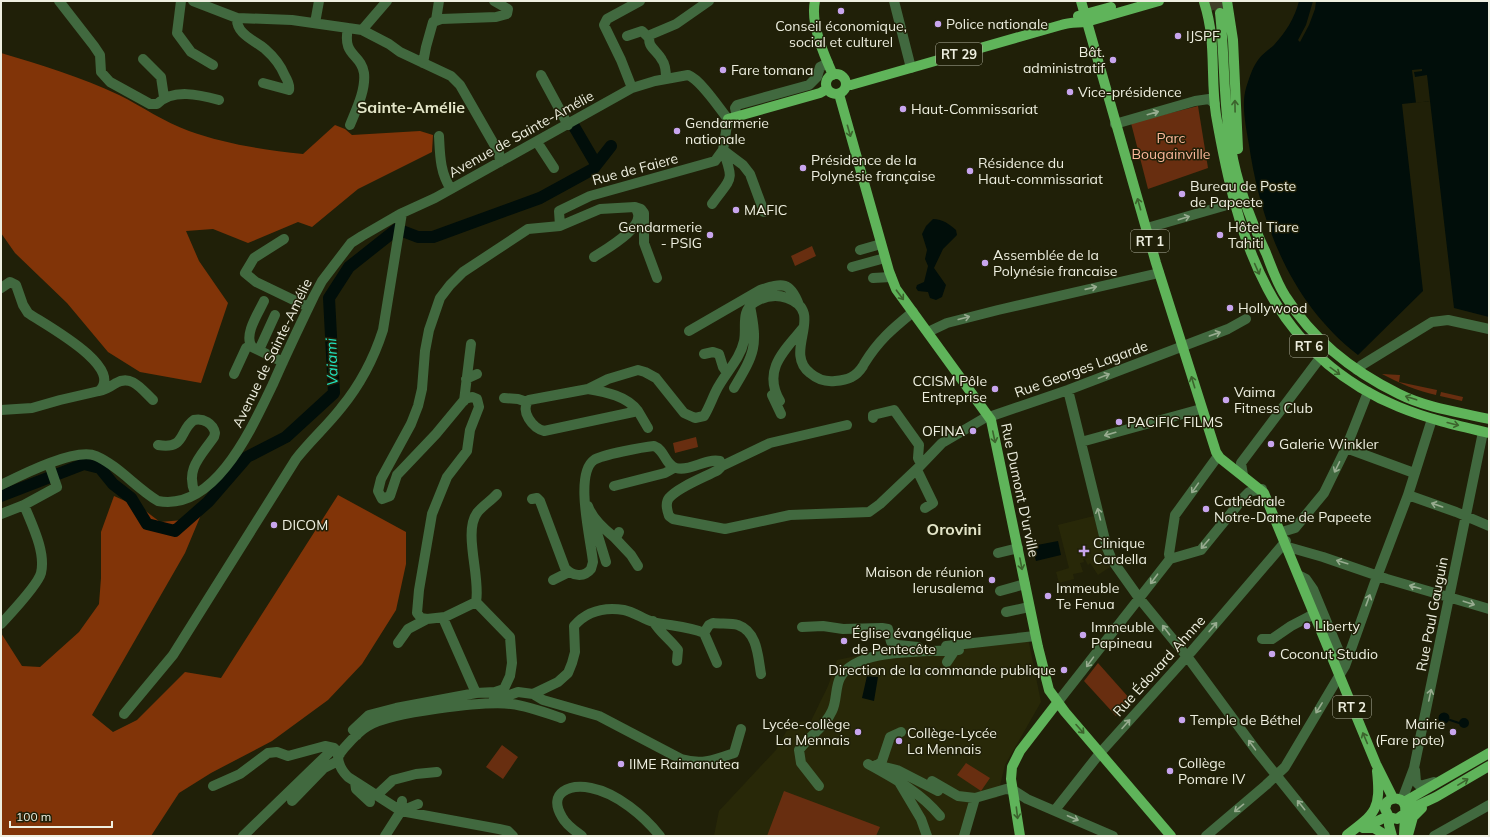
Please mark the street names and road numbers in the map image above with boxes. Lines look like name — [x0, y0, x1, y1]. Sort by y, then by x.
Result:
road number: RT 29 — [936, 43, 982, 65]
street label: Avenue de Sainte-Amélie — [445, 86, 597, 182]
street label: Rue de Faiere — [590, 149, 680, 189]
road number: RT 1 — [1131, 230, 1169, 252]
street label: Avenue de Sainte-Amélie — [228, 276, 316, 430]
road number: RT 6 — [1290, 335, 1328, 357]
street label: Rue Georges Lagarde — [1012, 337, 1150, 401]
street label: Rue Dumont D'urville — [997, 421, 1043, 559]
street label: Rue Paul Gauguin — [1412, 555, 1452, 673]
street label: Rue Édouard Ahnne — [1109, 612, 1209, 720]
road number: RT 2 — [1333, 696, 1371, 718]

